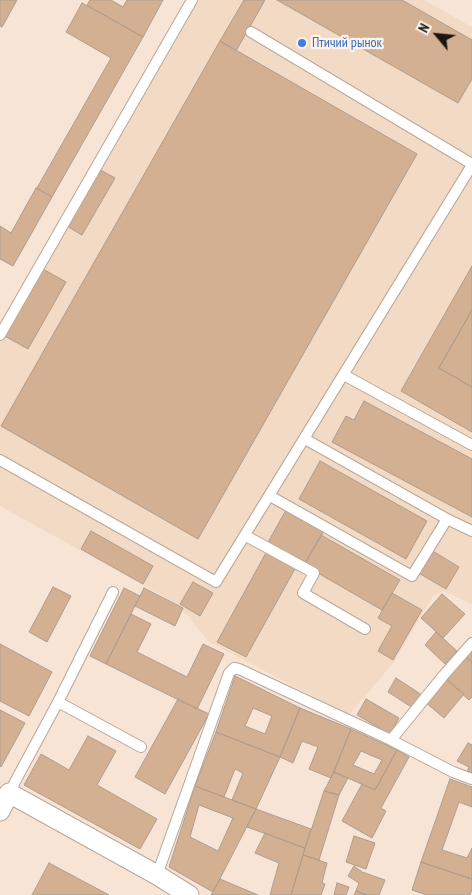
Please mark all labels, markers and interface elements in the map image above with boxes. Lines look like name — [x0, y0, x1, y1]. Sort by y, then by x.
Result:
north arrow — [412, 10, 462, 60]
text: N — [414, 20, 433, 36]
place label: Птичий рынок — [312, 35, 382, 51]
marker: Птичий рынок — [296, 37, 308, 49]

